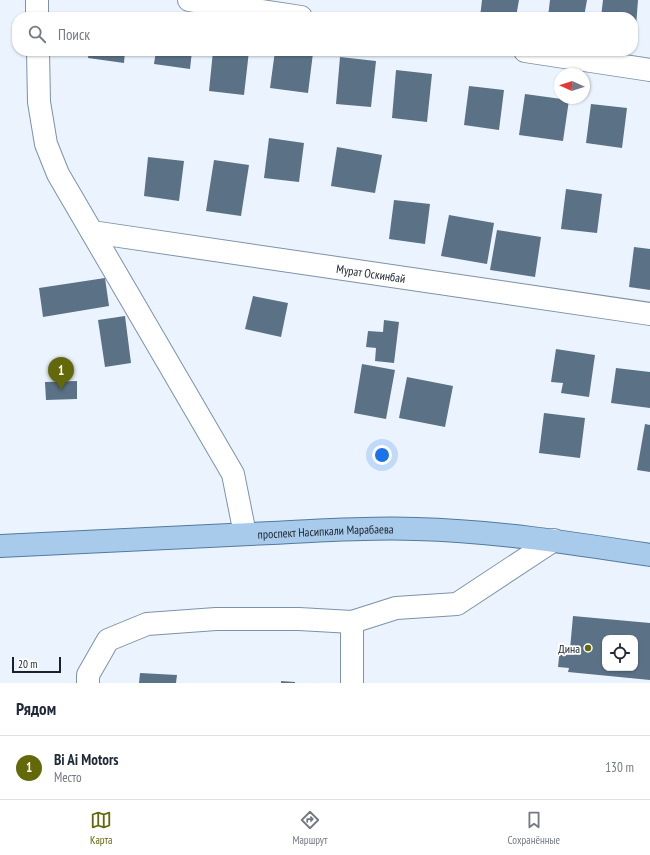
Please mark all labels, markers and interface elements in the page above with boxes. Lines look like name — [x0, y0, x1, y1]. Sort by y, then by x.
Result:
search box — [12, 12, 638, 56]
icon: search — [26, 23, 48, 45]
text: Поиск — [58, 25, 90, 44]
north arrow — [554, 68, 590, 104]
street label: Мурат Оскинбай — [335, 261, 407, 285]
pin: 1 — [48, 357, 74, 390]
your location — [372, 445, 392, 465]
street label: проспект Насипкали Марабаева — [257, 521, 394, 541]
map controls — [602, 635, 638, 671]
button: locate — [602, 635, 638, 671]
place label: Дина — [558, 641, 580, 656]
marker: Дина — [583, 643, 593, 653]
scale bar — [12, 655, 61, 674]
text: 20 m — [18, 657, 37, 671]
text: Рядом — [16, 698, 56, 720]
text: Bi Ai Motors — [54, 750, 119, 769]
text: 1 — [26, 759, 32, 776]
text: 130 m — [605, 759, 634, 776]
text: Место — [54, 769, 82, 786]
tab: Карта — [90, 809, 112, 847]
tab: Маршрут — [292, 809, 328, 847]
tab: Сохранённые — [508, 809, 560, 847]

